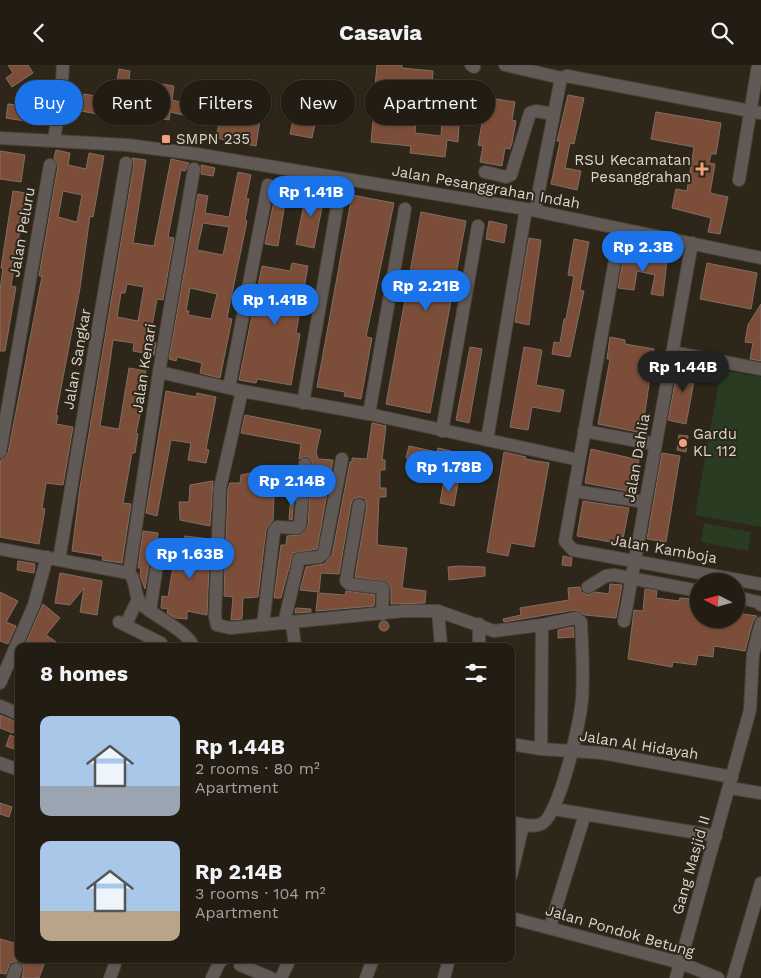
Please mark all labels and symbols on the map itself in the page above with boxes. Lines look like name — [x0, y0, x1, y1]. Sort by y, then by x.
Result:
place label: SMPN 235 — [176, 130, 250, 148]
marker: SMPN 235 — [160, 133, 172, 145]
place label: RSU Kecamatan Pesanggrahan — [574, 151, 691, 186]
street label: Jalan Pesanggrahan Indah — [390, 162, 582, 212]
marker: RSU Kecamatan Pesanggrahan — [695, 162, 709, 176]
pin: Rp 1.41B — [259, 175, 363, 218]
street label: Jalan Peluru — [5, 186, 39, 278]
pin: Rp 2.3B — [597, 231, 689, 273]
pin: Rp 2.21B — [374, 269, 478, 312]
pin: Rp 1.41B — [223, 283, 327, 326]
street label: Jalan Sangkar — [59, 307, 95, 411]
street label: Jalan Kenari — [128, 322, 160, 414]
pin: Rp 1.44B — [631, 351, 735, 393]
street label: Jalan Dahlia — [620, 412, 654, 504]
place label: Gardu KL 112 — [693, 425, 737, 460]
marker: Gardu KL 112 — [677, 437, 689, 449]
pin: Rp 1.78B — [397, 451, 501, 493]
pin: Rp 2.14B — [240, 465, 344, 507]
street label: Jalan Kamboja — [610, 531, 719, 567]
pin: Rp 1.63B — [138, 537, 242, 580]
north arrow — [690, 573, 745, 627]
street label: Jalan Al Hidayah — [578, 727, 700, 763]
street label: Gang Masjid II — [668, 813, 714, 917]
street label: Jalan Pondok Betung — [543, 901, 697, 961]

